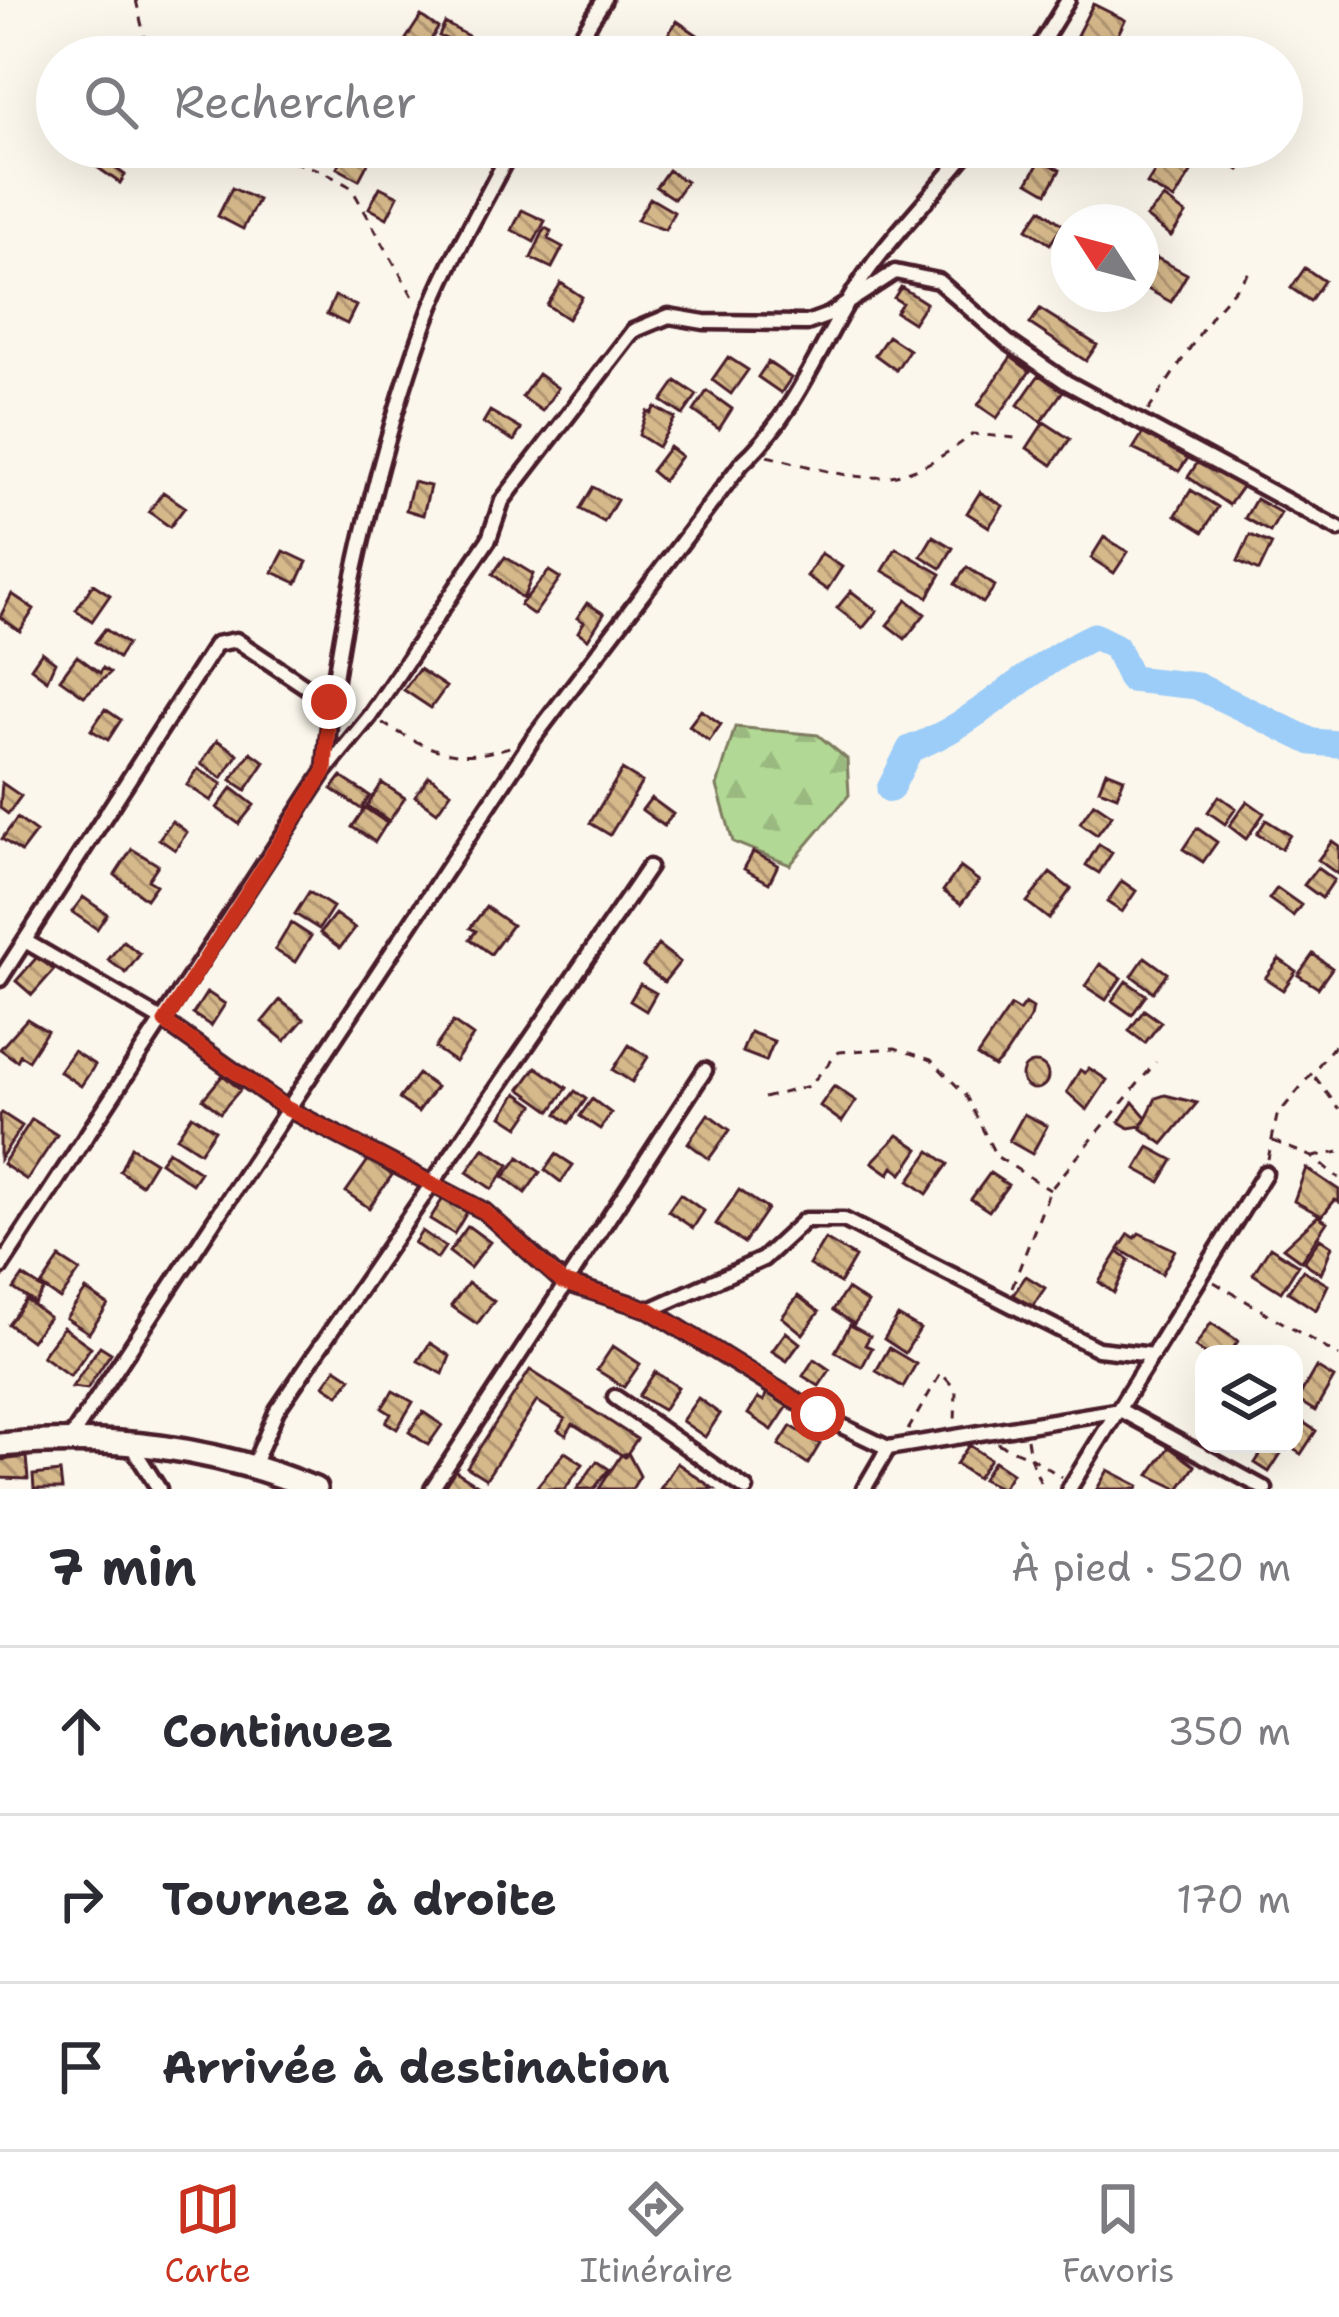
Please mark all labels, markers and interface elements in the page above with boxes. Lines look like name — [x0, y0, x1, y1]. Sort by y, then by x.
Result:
search box — [36, 36, 1303, 168]
icon: search — [78, 69, 144, 135]
text: Rechercher — [174, 72, 417, 132]
north arrow — [1051, 204, 1159, 312]
route end — [302, 675, 356, 729]
map controls — [1195, 1345, 1303, 1453]
button: layers — [1195, 1345, 1303, 1453]
route start — [791, 1387, 845, 1441]
text: 7 min — [48, 1533, 197, 1601]
text: À pied · 520 m — [1011, 1541, 1291, 1593]
icon: ahead — [48, 1698, 114, 1764]
text: Continuez — [162, 1701, 394, 1761]
text: 350 m — [1167, 1705, 1291, 1757]
icon: right — [48, 1866, 114, 1932]
text: Tournez à droite — [162, 1869, 557, 1929]
text: 170 m — [1176, 1873, 1291, 1925]
icon: arrive — [48, 2034, 114, 2100]
text: Arrivée à destination — [162, 2037, 670, 2097]
tab: Carte — [164, 2176, 251, 2293]
tab: Itinéraire — [580, 2176, 733, 2293]
tab: Favoris — [1062, 2176, 1175, 2293]

